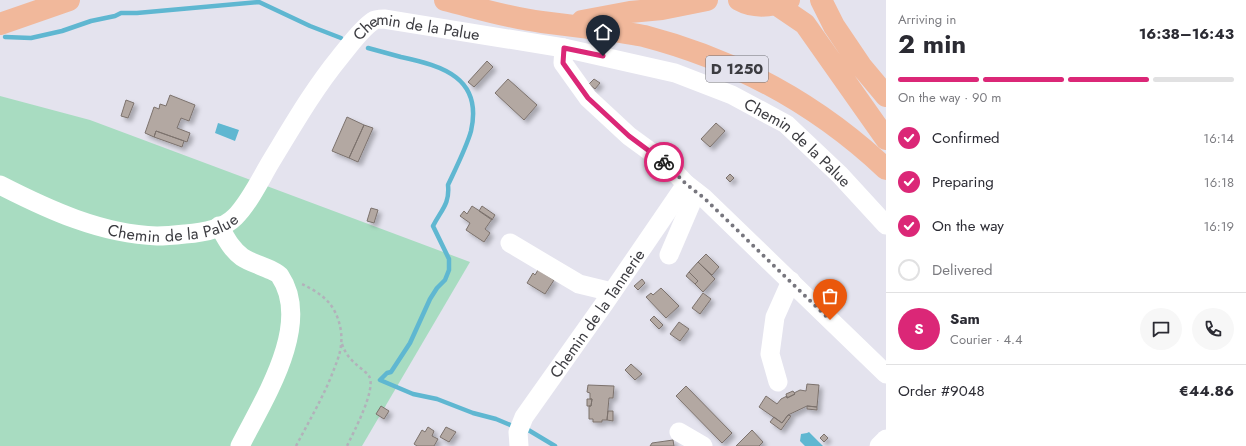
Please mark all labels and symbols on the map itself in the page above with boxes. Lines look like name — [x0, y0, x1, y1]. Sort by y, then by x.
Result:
street label: Chemin de la Palue — [347, 8, 481, 46]
pin — [586, 15, 620, 56]
road number: D 1250 — [706, 56, 768, 82]
street label: Chemin de la Palue — [740, 93, 856, 192]
courier — [644, 142, 684, 182]
street label: Chemin de la Palue — [105, 208, 243, 248]
street label: Chemin de la Tannerie — [544, 244, 650, 383]
pin — [813, 279, 847, 320]

